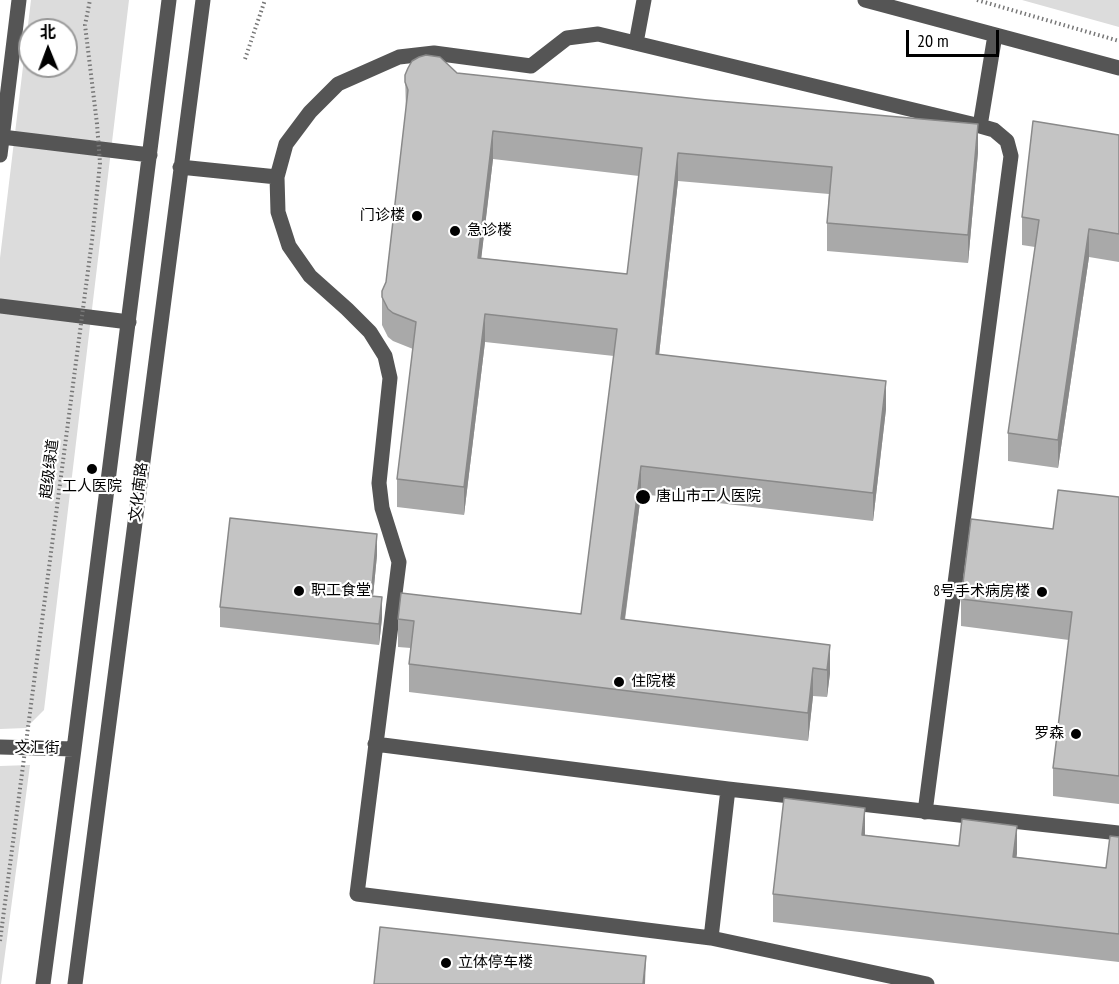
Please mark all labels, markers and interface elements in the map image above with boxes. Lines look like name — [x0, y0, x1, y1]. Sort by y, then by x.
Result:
north arrow — [18, 18, 78, 78]
scale bar — [909, 18, 1002, 56]
text: 北 — [40, 22, 56, 42]
text: 20 m — [917, 29, 949, 52]
place label: 门诊楼 — [360, 207, 405, 225]
marker: 门诊楼 — [410, 209, 424, 223]
place label: 急诊楼 — [467, 222, 512, 240]
marker: 急诊楼 — [448, 224, 462, 238]
street label: 超级绿道 — [37, 438, 63, 500]
street label: 文化南路 — [126, 461, 152, 523]
marker: 工人医院 — [85, 462, 99, 476]
place label: 工人医院 — [62, 478, 122, 496]
marker: 唐山市工人医院 — [634, 488, 652, 506]
place label: 唐山市工人医院 — [656, 488, 761, 506]
place label: 职工食堂 — [311, 582, 371, 600]
place label: 8号手术病房楼 — [933, 583, 1030, 601]
marker: 职工食堂 — [292, 584, 306, 598]
marker: 8号手术病房楼 — [1035, 585, 1049, 599]
place label: 住院楼 — [631, 673, 676, 691]
marker: 住院楼 — [612, 675, 626, 689]
place label: 罗森 — [1034, 725, 1064, 743]
marker: 罗森 — [1069, 727, 1083, 741]
street label: 文汇街 — [14, 739, 60, 757]
place label: 立体停车楼 — [458, 954, 533, 972]
marker: 立体停车楼 — [439, 956, 453, 970]

